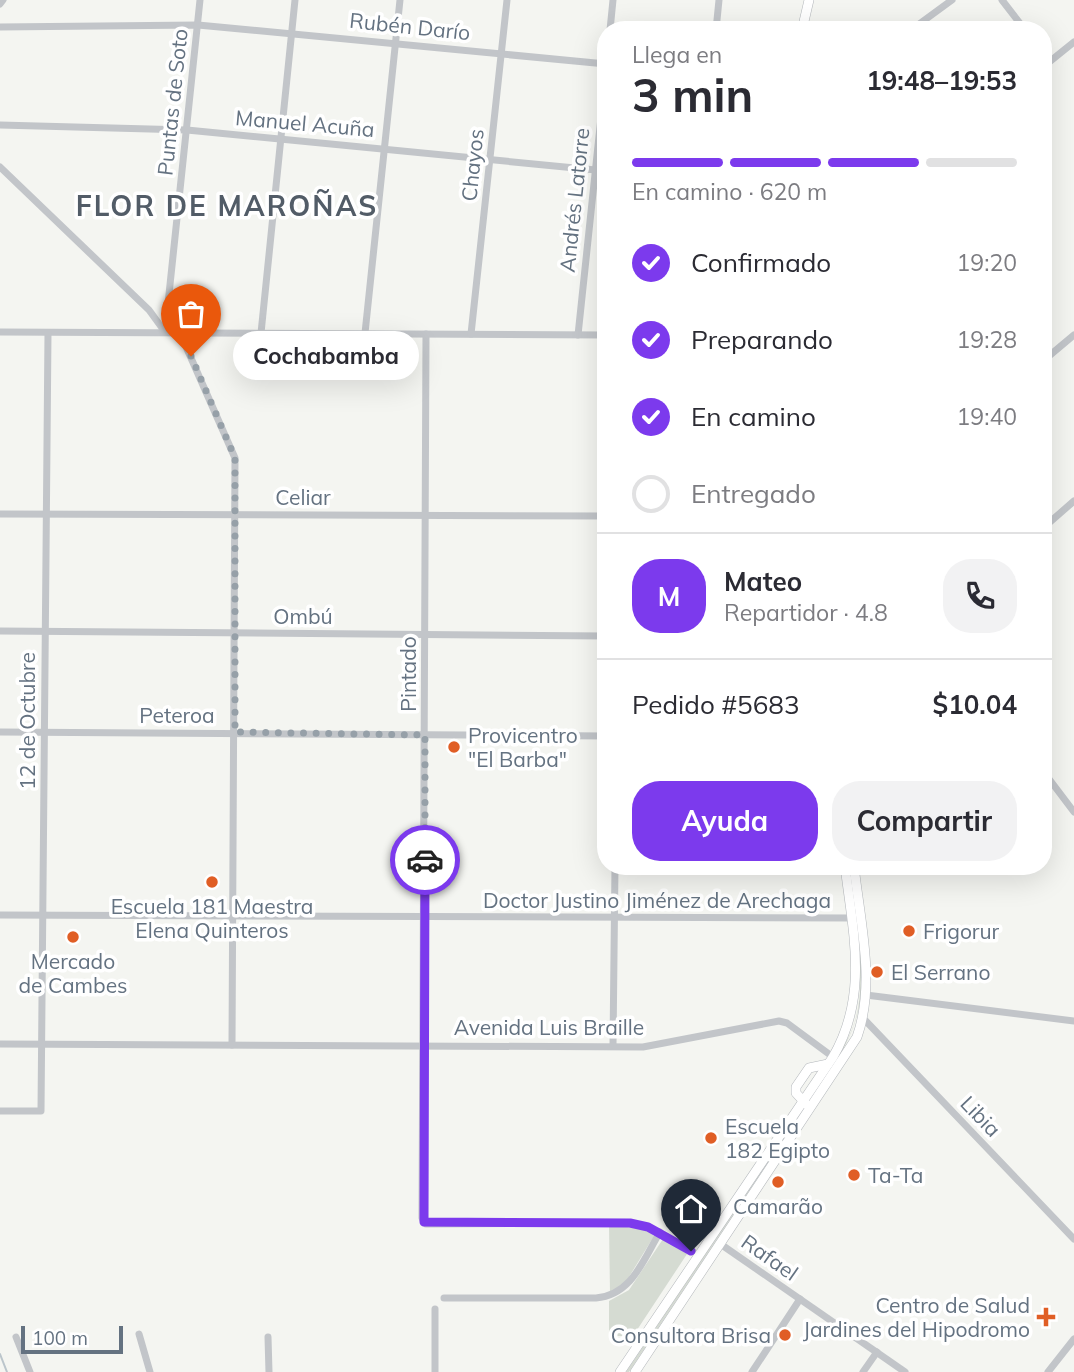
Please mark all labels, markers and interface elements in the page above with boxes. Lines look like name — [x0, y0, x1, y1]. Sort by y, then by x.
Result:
street label: Rubén Darío — [348, 7, 472, 45]
street label: Puntas de Soto — [151, 27, 193, 177]
text: Llega en — [632, 40, 722, 69]
text: 19:48–19:53 — [866, 64, 1017, 97]
text: 3 min — [632, 66, 753, 124]
street label: Manuel Acuña — [234, 104, 376, 142]
street label: Andrés Latorre — [553, 127, 595, 273]
street label: Chayos — [455, 128, 489, 202]
text: En camino · 620 m — [632, 177, 827, 206]
district label: FLOR DE MAROÑAS — [76, 188, 378, 223]
icon: check — [632, 244, 670, 282]
text: Confirmado — [691, 246, 831, 279]
text: 19:20 — [957, 248, 1017, 277]
pin — [161, 284, 221, 356]
icon: bag — [172, 295, 210, 333]
icon: check — [632, 321, 670, 359]
text: Preparando — [691, 323, 833, 356]
text: 19:28 — [957, 325, 1017, 354]
callout: Cochabamba — [233, 332, 418, 380]
text: Cochabamba — [253, 341, 399, 370]
icon: check — [632, 398, 670, 436]
text: En camino — [691, 400, 816, 433]
text: 19:40 — [957, 402, 1017, 431]
text: Entregado — [691, 477, 816, 510]
street label: Celiar — [275, 484, 331, 510]
button: phone — [943, 559, 1017, 633]
text: Mateo — [724, 565, 802, 598]
text: M — [658, 580, 680, 613]
text: Repartidor · 4.8 — [724, 598, 888, 627]
street label: Ombú — [273, 603, 333, 629]
street label: Pintado — [395, 636, 421, 712]
street label: 12 de Octubre — [14, 652, 40, 790]
text: Pedido #5683 — [632, 688, 800, 721]
text: $10.04 — [933, 688, 1017, 721]
street label: Peteroa — [139, 702, 215, 728]
place label: Provicentro "El Barba" — [468, 722, 578, 772]
marker: Provicentro "El Barba" — [446, 739, 462, 755]
button: Ayuda — [632, 781, 818, 861]
button: Compartir — [832, 781, 1017, 861]
courier — [390, 825, 460, 895]
icon: car — [406, 841, 444, 879]
marker: Escuela 181 Maestra Elena Quinteros — [204, 874, 220, 890]
street label: Doctor Justino Jiménez de Arechaga — [483, 887, 831, 913]
place label: Escuela 181 Maestra Elena Quinteros — [111, 893, 313, 943]
place label: Frigorur — [923, 918, 1000, 944]
marker: Frigorur — [901, 923, 917, 939]
marker: Mercado de Cambes — [65, 929, 81, 945]
place label: Mercado de Cambes — [18, 948, 128, 998]
place label: El Serrano — [891, 959, 990, 985]
marker: El Serrano — [869, 964, 885, 980]
street label: Avenida Luis Braille — [454, 1014, 644, 1040]
street label: Libia — [955, 1090, 1007, 1142]
place label: Escuela 182 Egipto — [725, 1113, 830, 1163]
marker: Escuela 182 Egipto — [703, 1130, 719, 1146]
place label: Ta-Ta — [868, 1162, 923, 1188]
marker: Ta-Ta — [846, 1167, 862, 1183]
marker: Camarão — [770, 1174, 786, 1190]
pin — [661, 1179, 721, 1251]
icon: home — [672, 1190, 710, 1228]
place label: Camarão — [733, 1193, 823, 1219]
street label: Rafael — [737, 1228, 803, 1286]
place label: Centro de Salud Jardines del Hipodromo — [803, 1292, 1030, 1342]
marker: Centro de Salud Jardines del Hipodromo — [1036, 1307, 1056, 1327]
place label: Consultora Brisa — [611, 1322, 771, 1348]
scale bar — [21, 1323, 122, 1355]
text: 100 m — [32, 1326, 88, 1350]
marker: Consultora Brisa — [777, 1327, 793, 1343]

